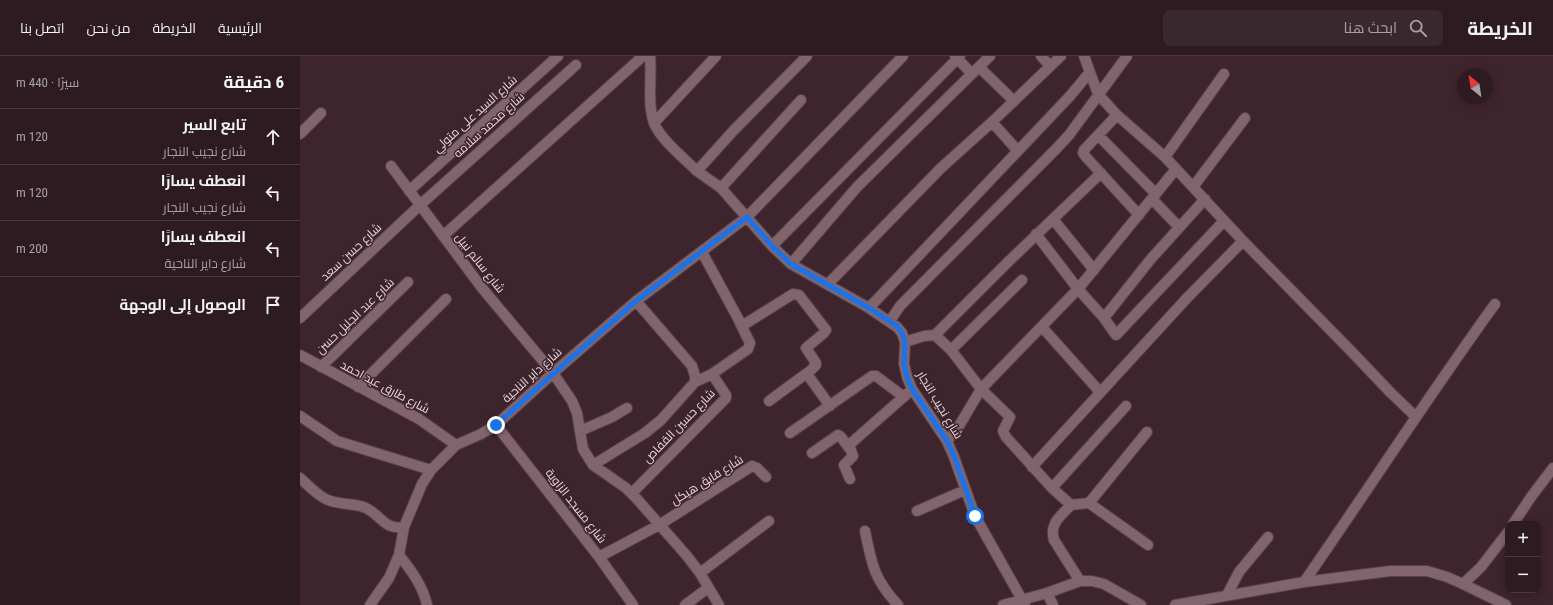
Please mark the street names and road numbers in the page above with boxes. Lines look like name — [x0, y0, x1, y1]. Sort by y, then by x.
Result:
street label: شارع السيد على متولي — [430, 72, 522, 158]
street label: شارع محمد سلامه — [451, 89, 528, 161]
street label: شارع حسن سعد — [318, 220, 385, 284]
street label: شارع سالم نبيل — [452, 230, 508, 296]
street label: شارع عبد الجليل حسن — [313, 275, 398, 358]
street label: شارع داير الناحية — [499, 345, 565, 406]
street label: شارع طارق عيد احمد — [338, 358, 432, 417]
street label: شارع نجيب النجار — [913, 368, 966, 442]
street label: شارع حسين القفاص — [640, 386, 719, 467]
street label: شارع فايق هيكل — [668, 452, 746, 509]
street label: شارع مسجد الزاوية — [542, 466, 609, 547]

